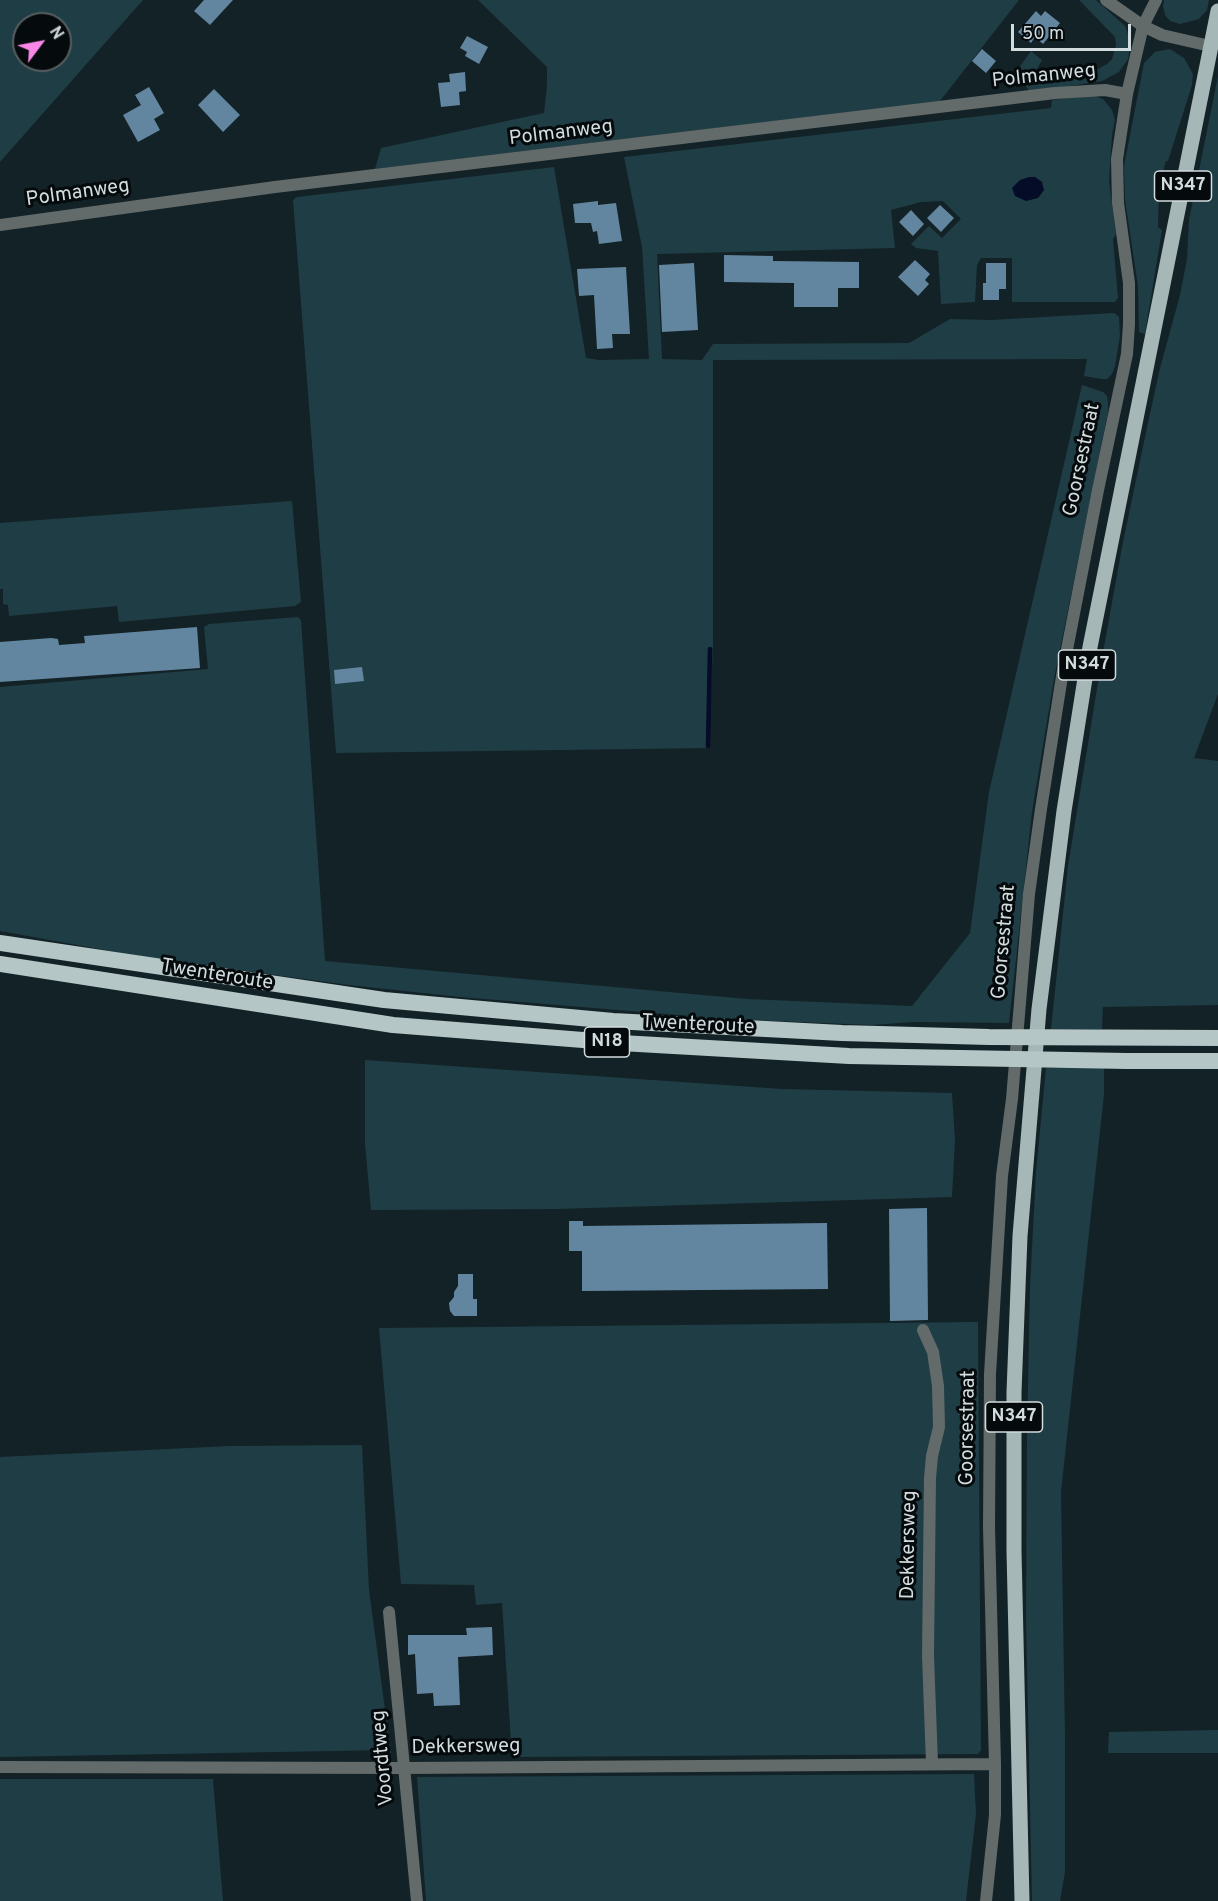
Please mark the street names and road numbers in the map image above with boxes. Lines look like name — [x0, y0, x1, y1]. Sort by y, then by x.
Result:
street label: Polmanweg — [991, 60, 1097, 94]
street label: Polmanweg — [508, 116, 614, 152]
road number: N347 — [1154, 171, 1212, 201]
street label: Polmanweg — [25, 175, 131, 213]
street label: Goorsestraat — [1059, 401, 1107, 519]
road number: N347 — [1058, 650, 1116, 680]
street label: Goorsestraat — [988, 884, 1022, 1000]
street label: Twenteroute — [159, 955, 275, 997]
street label: Twenteroute — [641, 1011, 755, 1041]
road number: N18 — [584, 1027, 630, 1057]
street label: Goorsestraat — [956, 1370, 982, 1486]
road number: N347 — [986, 1402, 1042, 1432]
street label: Dekkersweg — [897, 1490, 923, 1600]
street label: Voordtweg — [368, 1709, 400, 1807]
street label: Dekkersweg — [411, 1735, 521, 1761]

